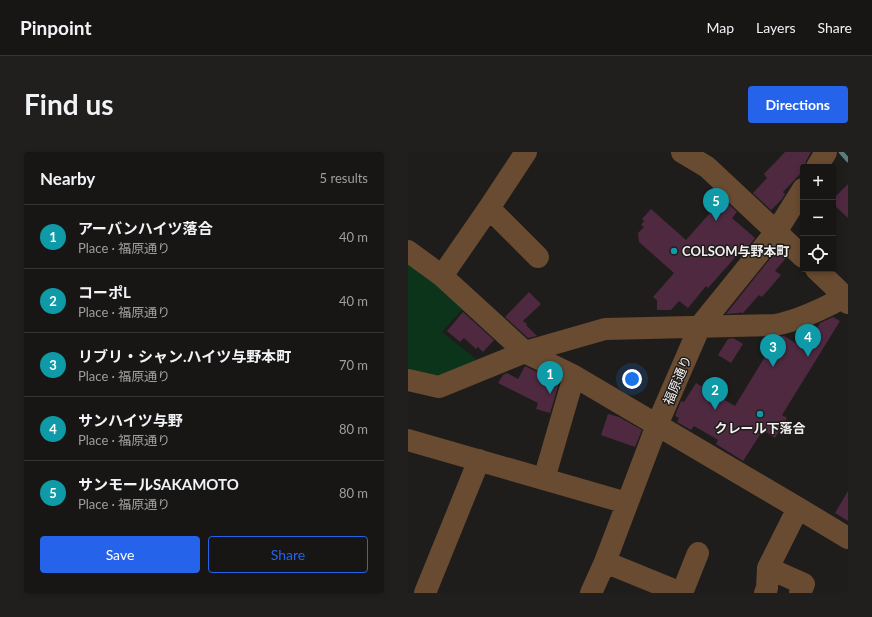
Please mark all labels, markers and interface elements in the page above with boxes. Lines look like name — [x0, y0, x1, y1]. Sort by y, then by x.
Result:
text: Pinpoint — [20, 16, 91, 39]
text: Map — [706, 19, 734, 36]
text: Layers — [756, 19, 796, 36]
text: Share — [818, 19, 852, 36]
button: Directions — [748, 86, 848, 123]
text: Find us — [24, 87, 114, 121]
map controls — [800, 164, 836, 272]
button: + — [800, 164, 836, 200]
text: Nearby — [40, 168, 95, 189]
text: 5 results — [320, 170, 368, 186]
pin: 5 — [703, 188, 729, 221]
button: − — [800, 200, 836, 236]
text: アーバンハイツ落合 — [78, 219, 212, 237]
text: 1 — [49, 229, 57, 245]
text: 40 m — [339, 229, 368, 245]
button: locate — [800, 236, 836, 272]
text: Place · 福原通り — [78, 240, 170, 256]
place label: COLSOM与野本町 — [682, 243, 790, 259]
marker: COLSOM与野本町 — [669, 246, 679, 256]
text: コーポL — [78, 283, 131, 301]
text: 2 — [49, 293, 57, 309]
text: 40 m — [339, 293, 368, 309]
text: Place · 福原通り — [78, 304, 170, 320]
pin: 4 — [795, 324, 821, 357]
pin: 3 — [760, 334, 786, 367]
text: リブリ・シャン.ハイツ与野本町 — [78, 347, 291, 365]
street label: 福原通り — [659, 353, 695, 407]
text: 3 — [49, 357, 57, 373]
text: 70 m — [339, 357, 368, 373]
pin: 1 — [537, 361, 563, 394]
text: Place · 福原通り — [78, 368, 170, 384]
your location — [622, 369, 642, 389]
pin: 2 — [702, 377, 728, 410]
marker: クレール下落合 — [755, 409, 765, 419]
text: サンハイツ与野 — [78, 411, 183, 429]
place label: クレール下落合 — [714, 420, 806, 436]
text: 4 — [49, 421, 57, 437]
text: 80 m — [339, 421, 368, 437]
text: Place · 福原通り — [78, 432, 170, 448]
text: サンモールSAKAMOTO — [78, 475, 239, 493]
text: 5 — [49, 485, 57, 501]
text: 80 m — [339, 485, 368, 501]
text: Place · 福原通り — [78, 496, 170, 512]
button: Save — [40, 536, 200, 573]
button: Share — [208, 536, 368, 573]

